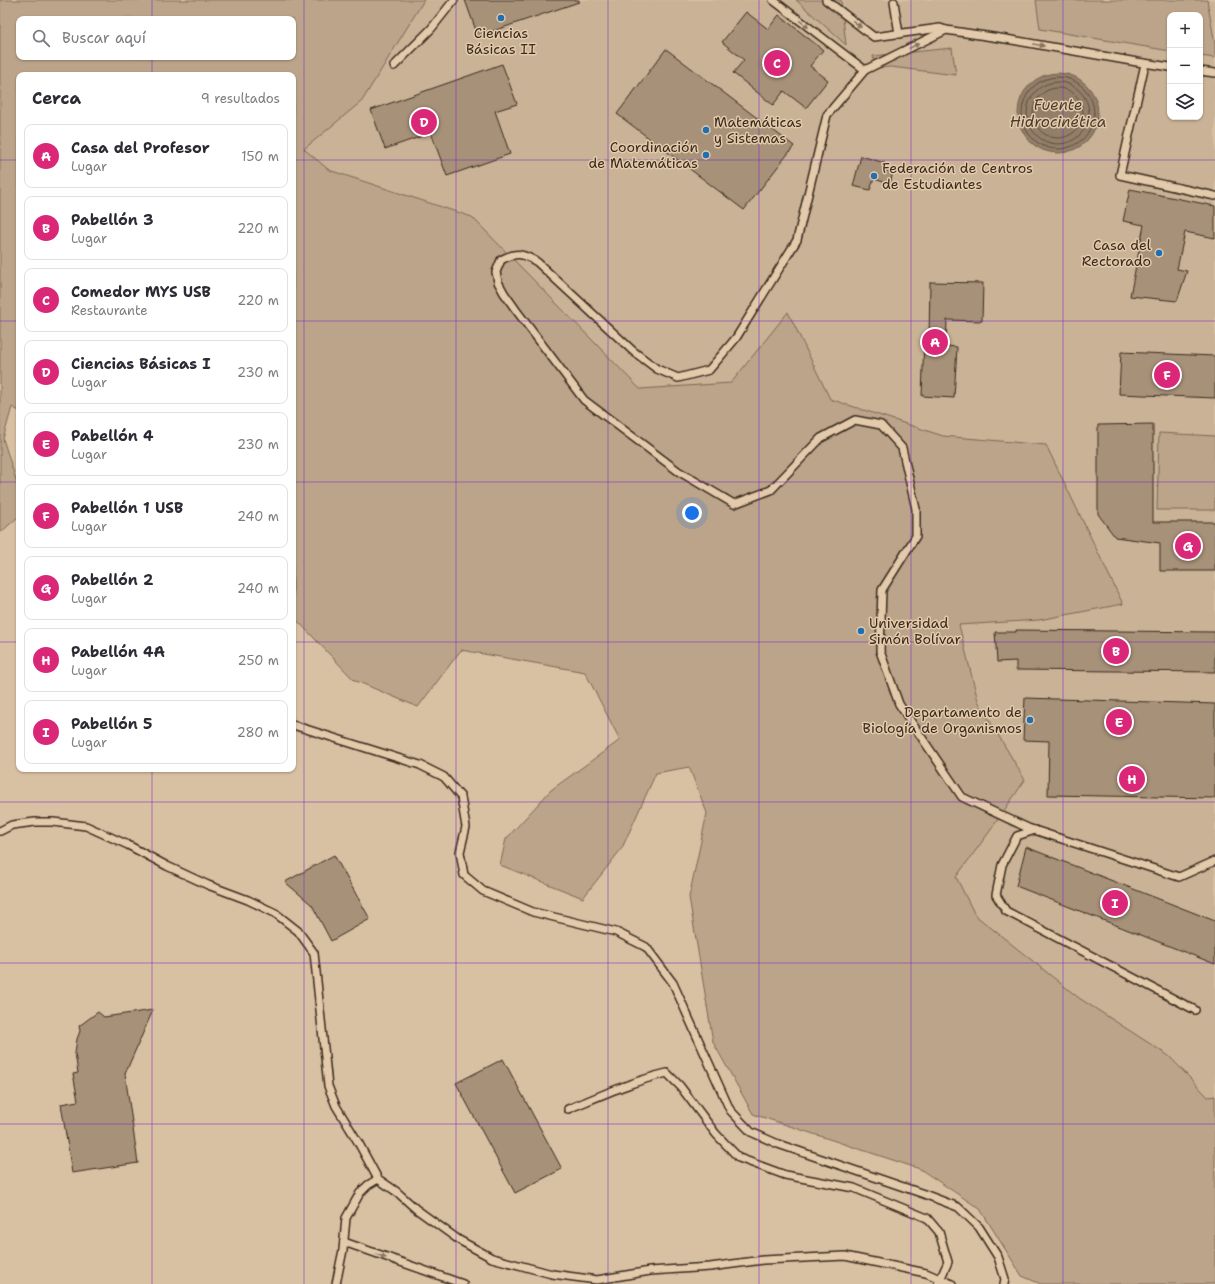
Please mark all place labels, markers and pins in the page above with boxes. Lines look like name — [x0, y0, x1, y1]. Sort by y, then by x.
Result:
marker: Ciencias Básicas II — [496, 13, 506, 23]
place label: Ciencias Básicas II — [466, 24, 536, 58]
pin: C — [764, 48, 790, 78]
pin: D — [411, 107, 437, 137]
place label: Matemáticas y Sistemas — [714, 113, 802, 147]
marker: Matemáticas y Sistemas — [701, 125, 711, 135]
place label: Coordinación de Matemáticas — [589, 138, 698, 172]
marker: Coordinación de Matemáticas — [701, 150, 711, 160]
place label: Federación de Centros de Estudiantes — [882, 159, 1033, 193]
marker: Federación de Centros de Estudiantes — [869, 171, 879, 181]
place label: Casa del Rectorado — [1082, 236, 1152, 270]
marker: Casa del Rectorado — [1154, 248, 1164, 258]
pin: A — [922, 327, 948, 357]
pin: F — [1154, 360, 1180, 390]
pin: G — [1175, 531, 1201, 561]
place label: Universidad Simón Bolívar — [869, 614, 962, 648]
marker: Universidad Simón Bolívar — [856, 626, 866, 636]
pin: B — [1103, 636, 1129, 666]
place label: Departamento de Biología de Organismos — [863, 703, 1022, 737]
pin: E — [1106, 707, 1132, 737]
marker: Departamento de Biología de Organismos — [1025, 715, 1035, 725]
pin: H — [1119, 764, 1145, 794]
pin: I — [1102, 888, 1128, 918]

